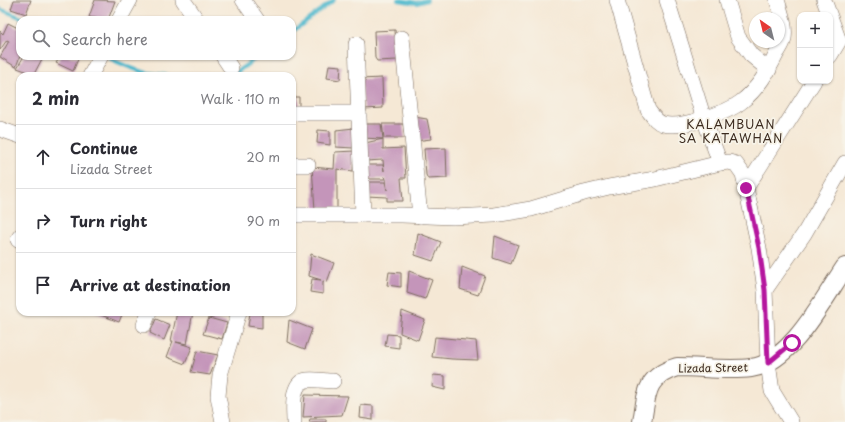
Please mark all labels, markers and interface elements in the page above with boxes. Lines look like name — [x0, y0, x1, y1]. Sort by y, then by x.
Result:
north arrow — [749, 12, 785, 48]
map controls — [797, 12, 833, 84]
button: + — [797, 12, 833, 48]
search box — [16, 16, 296, 60]
icon: search — [30, 27, 52, 49]
text: Search here — [62, 27, 148, 50]
button: − — [797, 48, 833, 84]
text: 2 min — [32, 85, 79, 111]
text: Walk · 110 m — [201, 89, 280, 108]
district label: KALAMBUAN SA KATAWHAN — [679, 115, 783, 147]
text: Continue — [70, 136, 138, 159]
icon: ahead — [32, 146, 54, 168]
text: 20 m — [246, 147, 280, 166]
text: Lizada Street — [70, 159, 152, 178]
route end — [737, 179, 755, 197]
text: Turn right — [70, 209, 147, 232]
icon: right — [32, 210, 54, 232]
text: 90 m — [247, 211, 280, 230]
text: Arrive at destination — [70, 273, 231, 296]
icon: arrive — [32, 274, 54, 296]
route start — [783, 334, 801, 352]
street label: Lizada Street — [678, 358, 748, 377]

